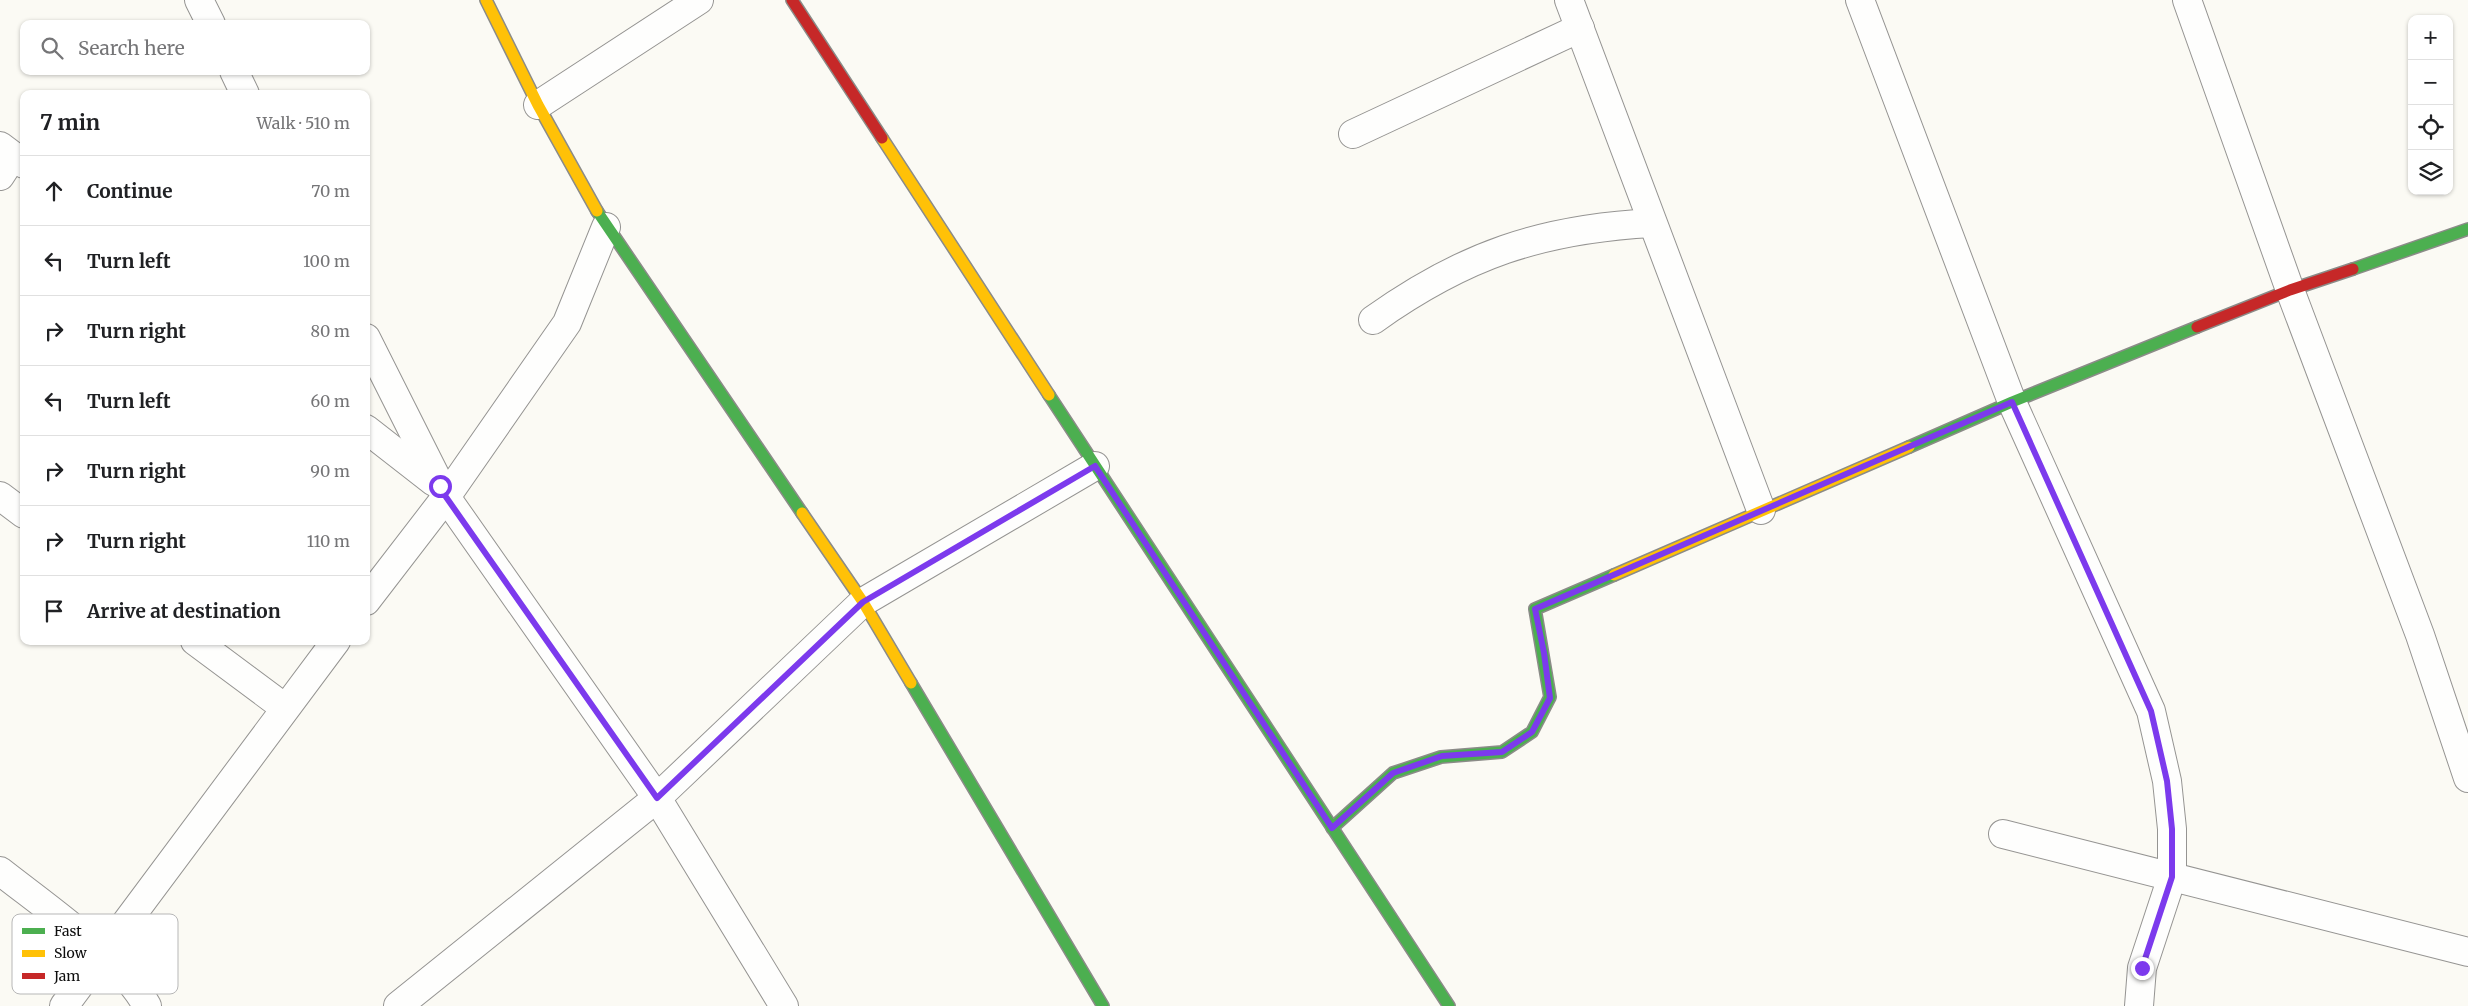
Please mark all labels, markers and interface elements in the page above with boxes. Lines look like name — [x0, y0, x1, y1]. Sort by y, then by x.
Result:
map controls — [2408, 15, 2453, 195]
button: + — [2408, 15, 2453, 60]
search box — [20, 20, 370, 75]
icon: search — [38, 34, 66, 62]
text: Search here — [78, 36, 185, 60]
button: − — [2408, 60, 2453, 105]
button: locate — [2408, 105, 2453, 150]
text: 7 min — [40, 109, 100, 136]
text: Walk · 510 m — [256, 113, 350, 133]
button: layers — [2408, 150, 2453, 195]
icon: ahead — [40, 177, 68, 205]
text: Continue — [87, 179, 173, 203]
text: 70 m — [311, 181, 350, 201]
icon: left — [40, 247, 68, 275]
text: Turn left — [87, 249, 171, 273]
text: 100 m — [303, 251, 350, 271]
icon: right — [40, 317, 68, 345]
text: Turn right — [87, 319, 186, 343]
text: 80 m — [311, 321, 350, 341]
icon: left — [40, 387, 68, 415]
text: Turn left — [87, 389, 171, 413]
text: 60 m — [310, 391, 350, 411]
icon: right — [40, 457, 68, 485]
text: Turn right — [87, 459, 186, 483]
text: 90 m — [310, 461, 350, 481]
route start — [429, 475, 452, 498]
icon: right — [40, 527, 68, 555]
text: Turn right — [87, 529, 186, 553]
text: 110 m — [307, 531, 350, 551]
icon: arrive — [40, 597, 68, 625]
text: Arrive at destination — [87, 599, 281, 623]
legend — [12, 914, 178, 994]
text: Fast — [54, 922, 82, 940]
text: Slow — [54, 944, 87, 962]
route end — [2131, 957, 2154, 980]
text: Jam — [53, 967, 80, 985]

